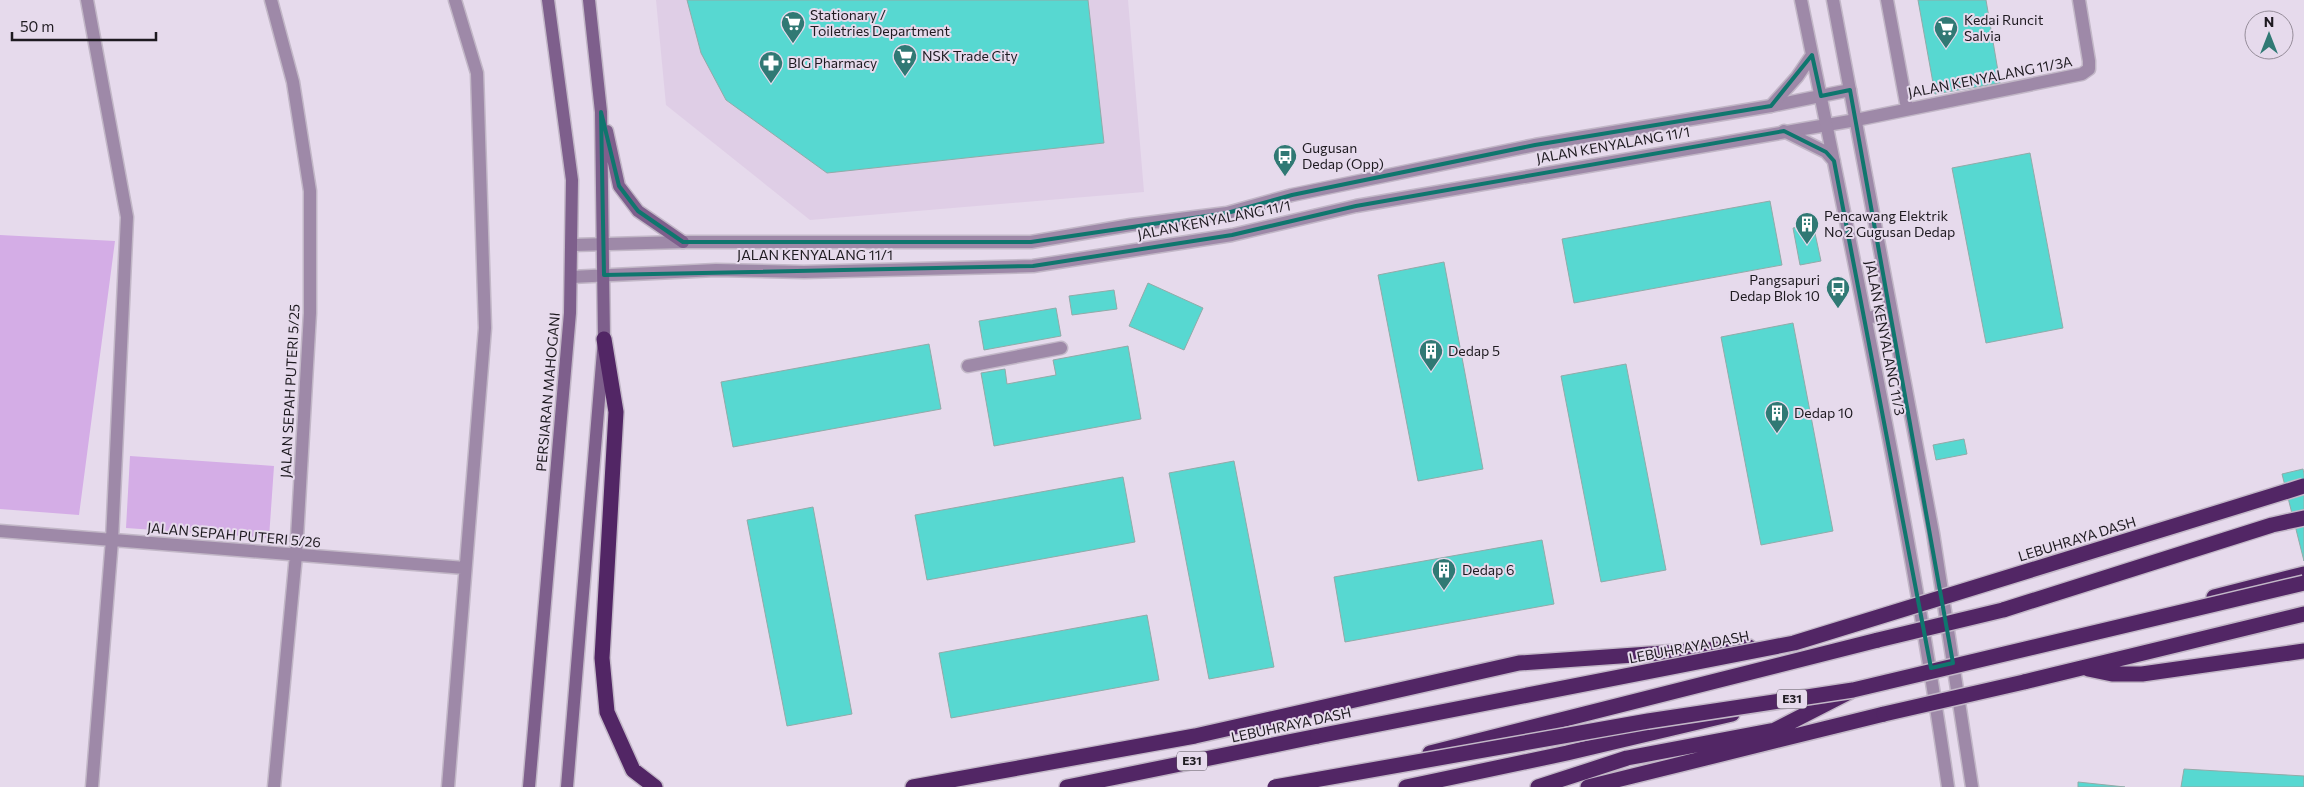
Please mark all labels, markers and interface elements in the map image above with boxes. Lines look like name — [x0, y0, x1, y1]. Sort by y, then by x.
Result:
place label: Stationary / Toiletries Department — [810, 6, 950, 39]
scale bar — [12, 10, 156, 42]
supermarket icon: Stationary / Toiletries Department — [780, 10, 806, 44]
north arrow — [2244, 10, 2294, 60]
place label: Kedai Runcit Salvia — [1964, 11, 2044, 44]
text: N — [2264, 13, 2274, 30]
supermarket icon: Kedai Runcit Salvia — [1933, 15, 1959, 49]
text: 50 m — [20, 17, 54, 35]
supermarket icon: NSK Trade City — [892, 43, 918, 77]
place label: NSK Trade City — [922, 47, 1018, 64]
pharmacy icon: BIG Pharmacy — [758, 50, 784, 84]
street label: JALAN KENYALANG 11/3A — [1906, 52, 2074, 101]
place label: BIG Pharmacy — [788, 54, 877, 71]
street label: JALAN KENYALANG 11/1 — [1535, 123, 1691, 166]
place label: Gugusan Dedap (Opp) — [1302, 139, 1384, 172]
bus stop icon: Gugusan Dedap (Opp) — [1272, 143, 1298, 177]
street label: JALAN KENYALANG 11/1 — [1136, 196, 1292, 243]
place label: Pencawang Elektrik No 2 Gugusan Dedap — [1824, 207, 1955, 240]
building icon: Pencawang Elektrik No 2 Gugusan Dedap — [1794, 211, 1820, 245]
street label: JALAN KENYALANG 11/1 — [737, 246, 893, 263]
street label: JALAN KENYALANG 11/3 — [1862, 259, 1909, 417]
place label: Pangsapuri Dedap Blok 10 — [1730, 271, 1820, 304]
bus stop icon: Pangsapuri Dedap Blok 10 — [1825, 275, 1851, 309]
street label: JALAN SEPAH PUTERI 5/25 — [276, 304, 303, 478]
street label: PERSIARAN MAHOGANI — [532, 312, 563, 472]
building icon: Dedap 5 — [1418, 338, 1444, 372]
place label: Dedap 5 — [1448, 342, 1500, 359]
building icon: Dedap 10 — [1764, 400, 1790, 434]
place label: Dedap 10 — [1794, 404, 1853, 421]
street label: LEBUHRAYA DASH — [2016, 513, 2138, 565]
street label: JALAN SEPAH PUTERI 5/26 — [146, 518, 322, 551]
building icon: Dedap 6 — [1431, 557, 1457, 591]
place label: Dedap 6 — [1462, 561, 1515, 578]
street label: LEBUHRAYA DASH — [1627, 626, 1751, 667]
road number: E31 — [1777, 690, 1807, 709]
street label: LEBUHRAYA DASH — [1229, 703, 1353, 746]
road number: E31 — [1177, 751, 1207, 770]

